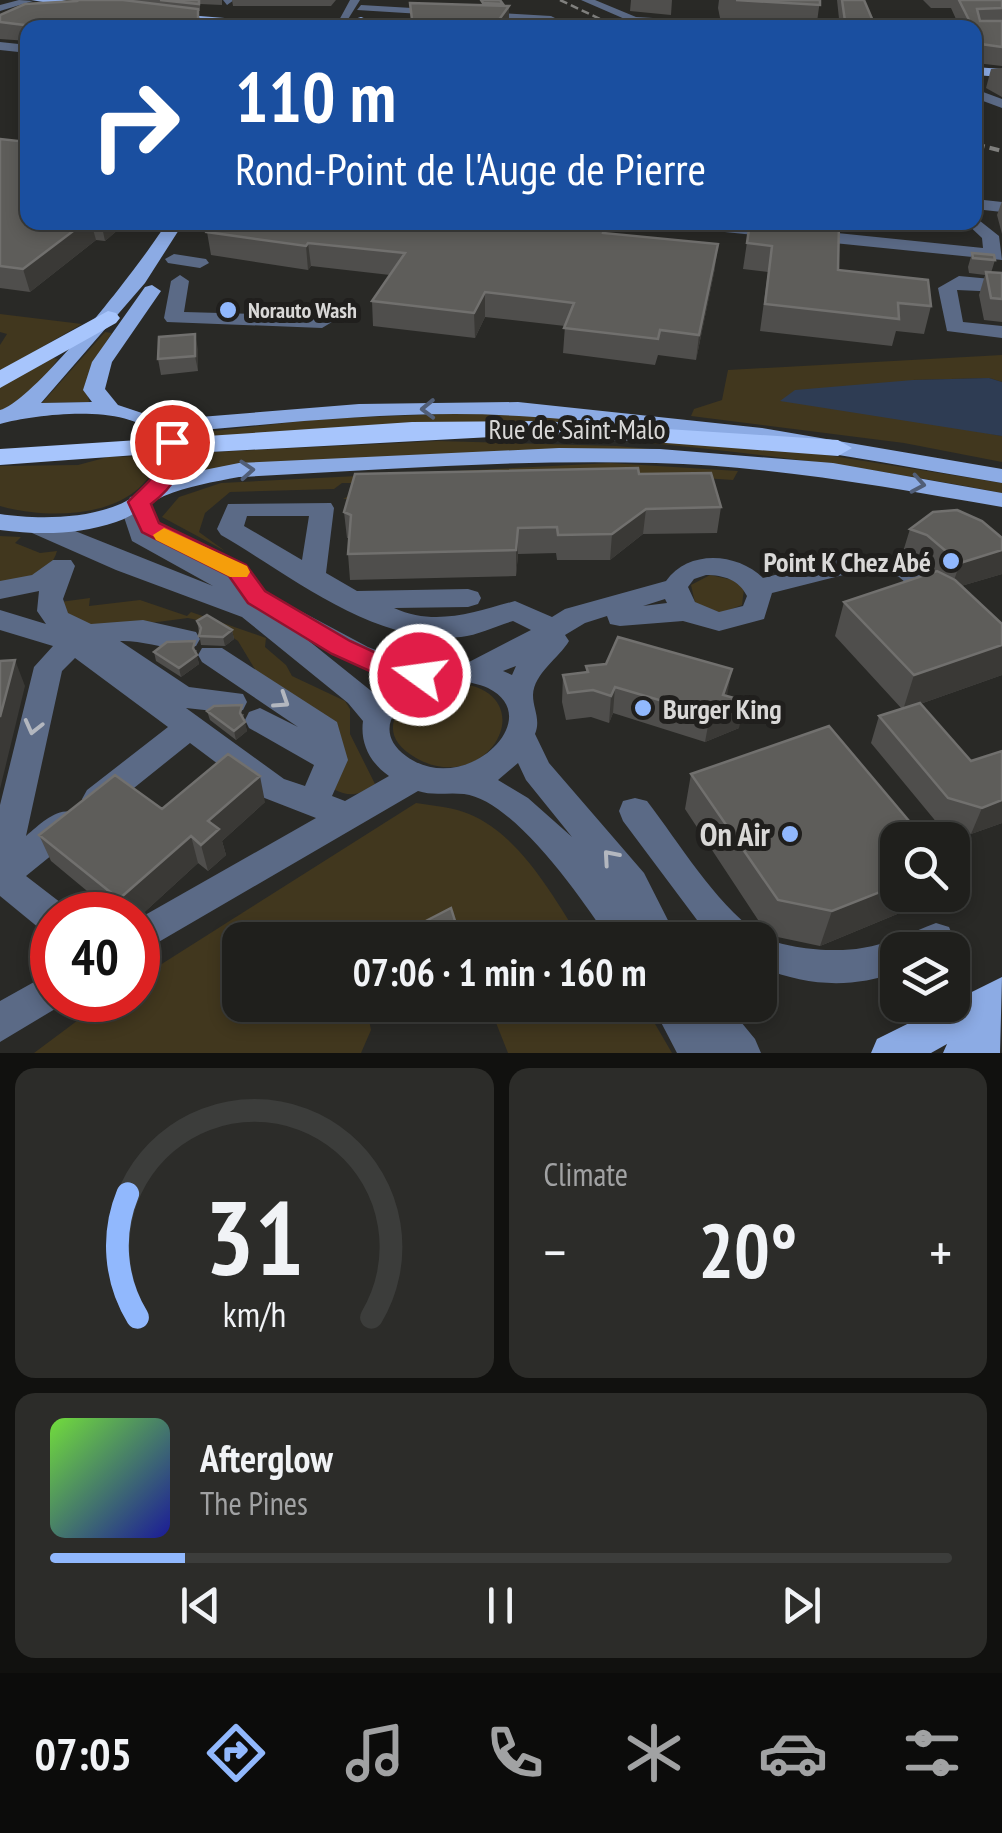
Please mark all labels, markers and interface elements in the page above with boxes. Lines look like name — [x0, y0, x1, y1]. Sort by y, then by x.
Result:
text: 110 m — [235, 51, 396, 141]
icon: right — [70, 60, 200, 190]
text: Rond-Point de l'Auge de Pierre — [235, 139, 706, 197]
place label: Norauto Wash — [248, 296, 357, 324]
marker: Norauto Wash — [217, 299, 239, 321]
one-way arrow — [419, 399, 435, 420]
pin — [130, 400, 215, 485]
street label: Rue de Saint-Malo — [488, 410, 666, 447]
icon: arrive — [145, 415, 200, 470]
one-way arrow — [240, 460, 256, 481]
one-way arrow — [909, 473, 926, 494]
place label: Point K Chez Abé — [764, 543, 931, 580]
marker: Point K Chez Abé — [940, 550, 962, 572]
position arrow — [368, 623, 472, 727]
one-way arrow — [271, 688, 289, 707]
place label: Burger King — [663, 690, 782, 727]
marker: Burger King — [632, 697, 654, 719]
one-way arrow — [23, 718, 44, 735]
place label: On Air — [700, 813, 771, 855]
map controls — [880, 822, 970, 1022]
button: search — [880, 822, 970, 912]
marker: On Air — [779, 823, 801, 845]
one-way arrow — [603, 851, 621, 869]
speed limit sign: 40 — [30, 892, 160, 1022]
button: layers — [880, 932, 970, 1022]
text: 07:06 · 1 min · 160 m — [353, 947, 646, 996]
text: Climate — [544, 1153, 628, 1195]
text: 31 — [205, 1169, 304, 1304]
text: 20° — [698, 1202, 797, 1299]
text: − — [544, 1216, 566, 1287]
text: + — [929, 1216, 952, 1287]
text: km/h — [223, 1291, 286, 1337]
text: Afterglow — [200, 1433, 333, 1482]
text: The Pines — [200, 1482, 308, 1524]
icon: previous — [173, 1578, 228, 1633]
icon: pause — [473, 1578, 528, 1633]
icon: next — [774, 1578, 829, 1633]
icon: directions — [201, 1718, 271, 1788]
icon: music — [340, 1718, 410, 1788]
icon: phone — [480, 1718, 550, 1788]
icon: climate — [619, 1718, 689, 1788]
icon: car — [758, 1718, 828, 1788]
icon: filters — [897, 1718, 967, 1788]
text: 07:05 — [35, 1724, 132, 1782]

